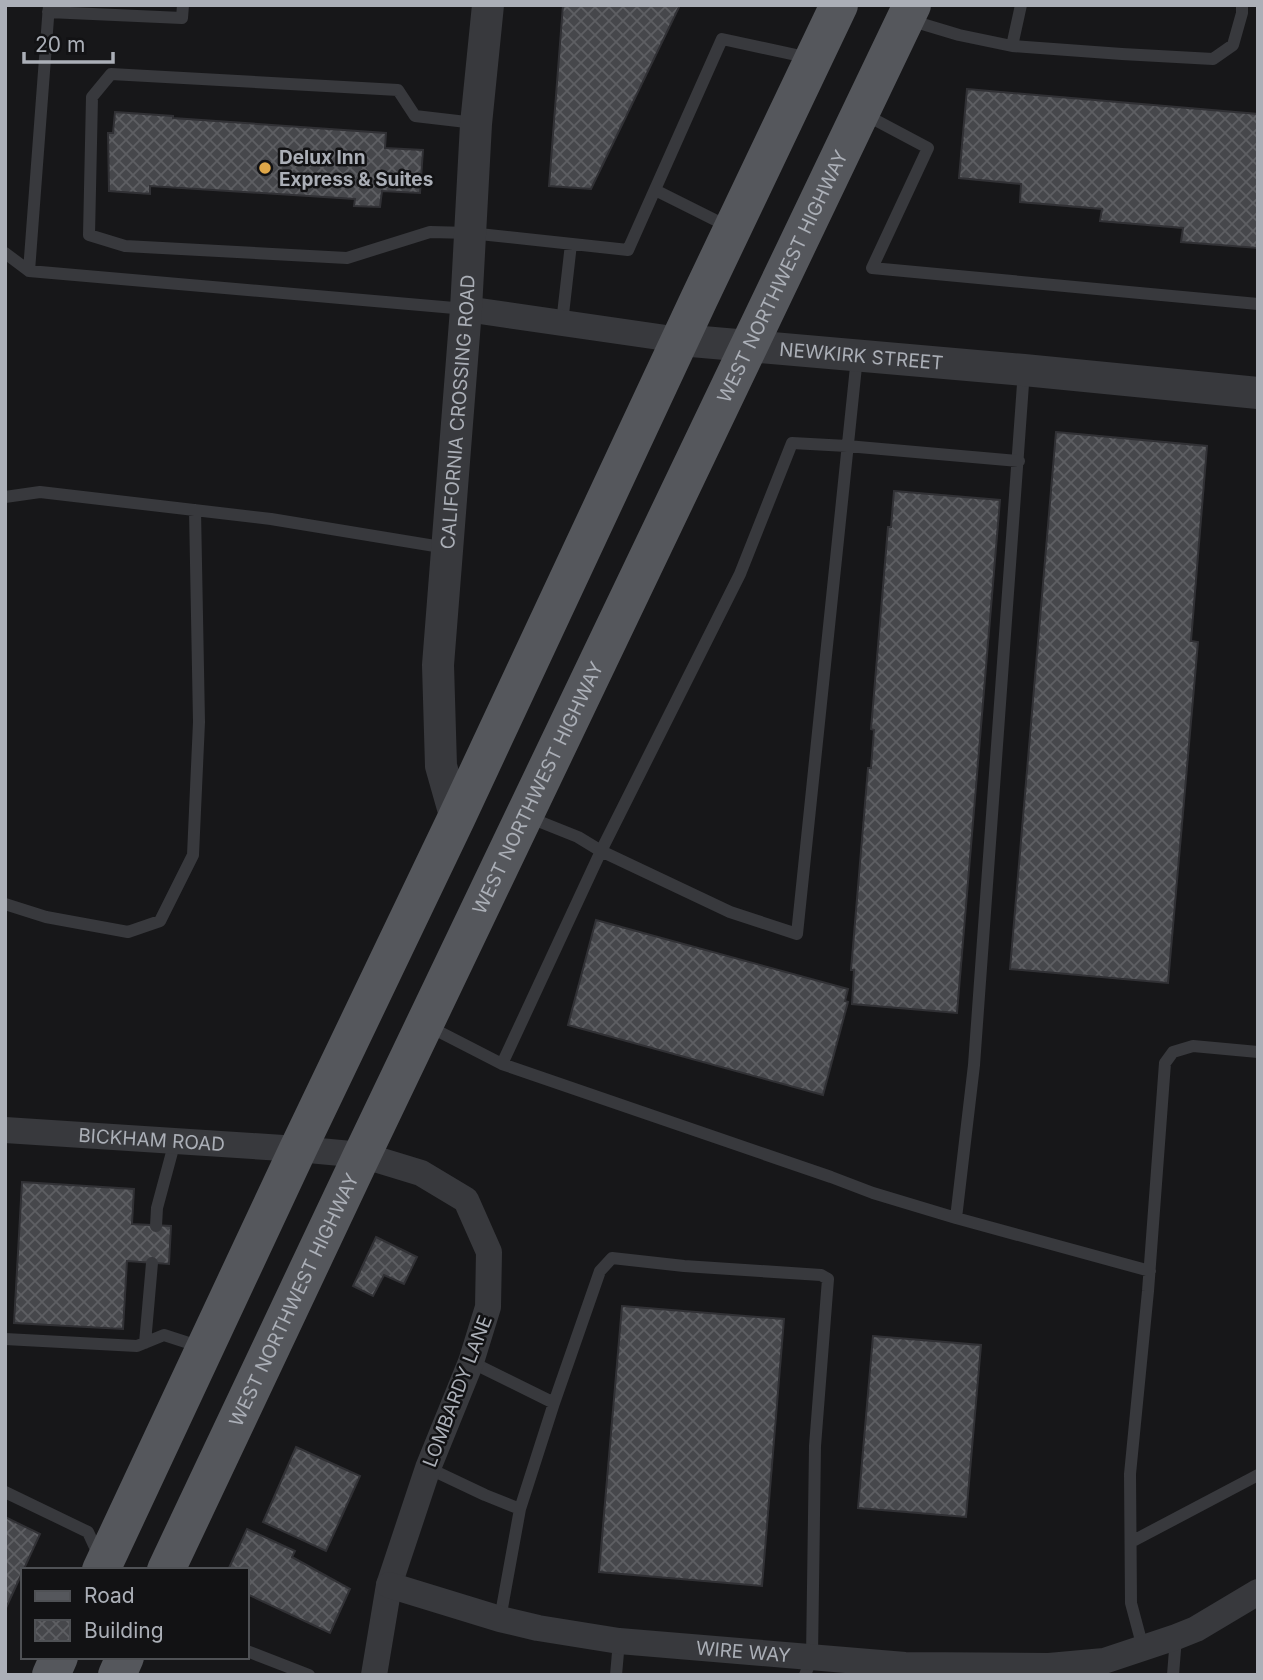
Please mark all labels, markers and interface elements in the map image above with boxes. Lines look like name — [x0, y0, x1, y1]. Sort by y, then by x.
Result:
scale bar — [24, 21, 114, 65]
text: 20 m — [35, 32, 85, 57]
place label: Delux Inn Express & Suites — [279, 146, 433, 191]
street label: WEST NORTHWEST HIGHWAY — [713, 146, 853, 407]
marker: Delux Inn Express & Suites — [257, 160, 273, 176]
street label: CALIFORNIA CROSSING ROAD — [436, 274, 480, 550]
street label: NEWKIRK STREET — [778, 338, 944, 375]
street label: WEST NORTHWEST HIGHWAY — [468, 658, 608, 918]
street label: BICKHAM ROAD — [78, 1124, 226, 1156]
street label: WEST NORTHWEST HIGHWAY — [225, 1170, 364, 1430]
street label: LOMBARDY LANE — [418, 1312, 497, 1470]
legend — [21, 1568, 248, 1659]
text: Road — [84, 1583, 135, 1608]
text: Building — [84, 1618, 164, 1643]
street label: WIRE WAY — [695, 1636, 792, 1667]

